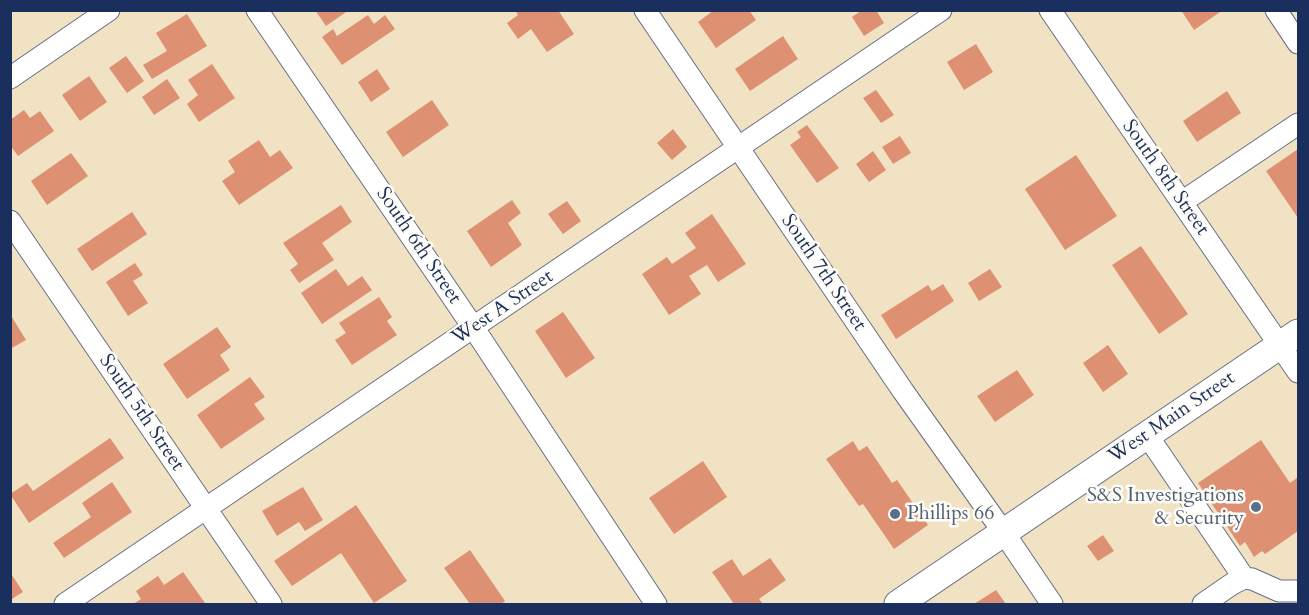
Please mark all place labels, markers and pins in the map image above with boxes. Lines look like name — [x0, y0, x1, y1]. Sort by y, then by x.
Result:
place label: S&S Investigations & Security — [1087, 484, 1244, 531]
marker: S&S Investigations & Security — [1249, 500, 1263, 514]
place label: Phillips 66 — [907, 502, 994, 526]
marker: Phillips 66 — [888, 507, 902, 521]

